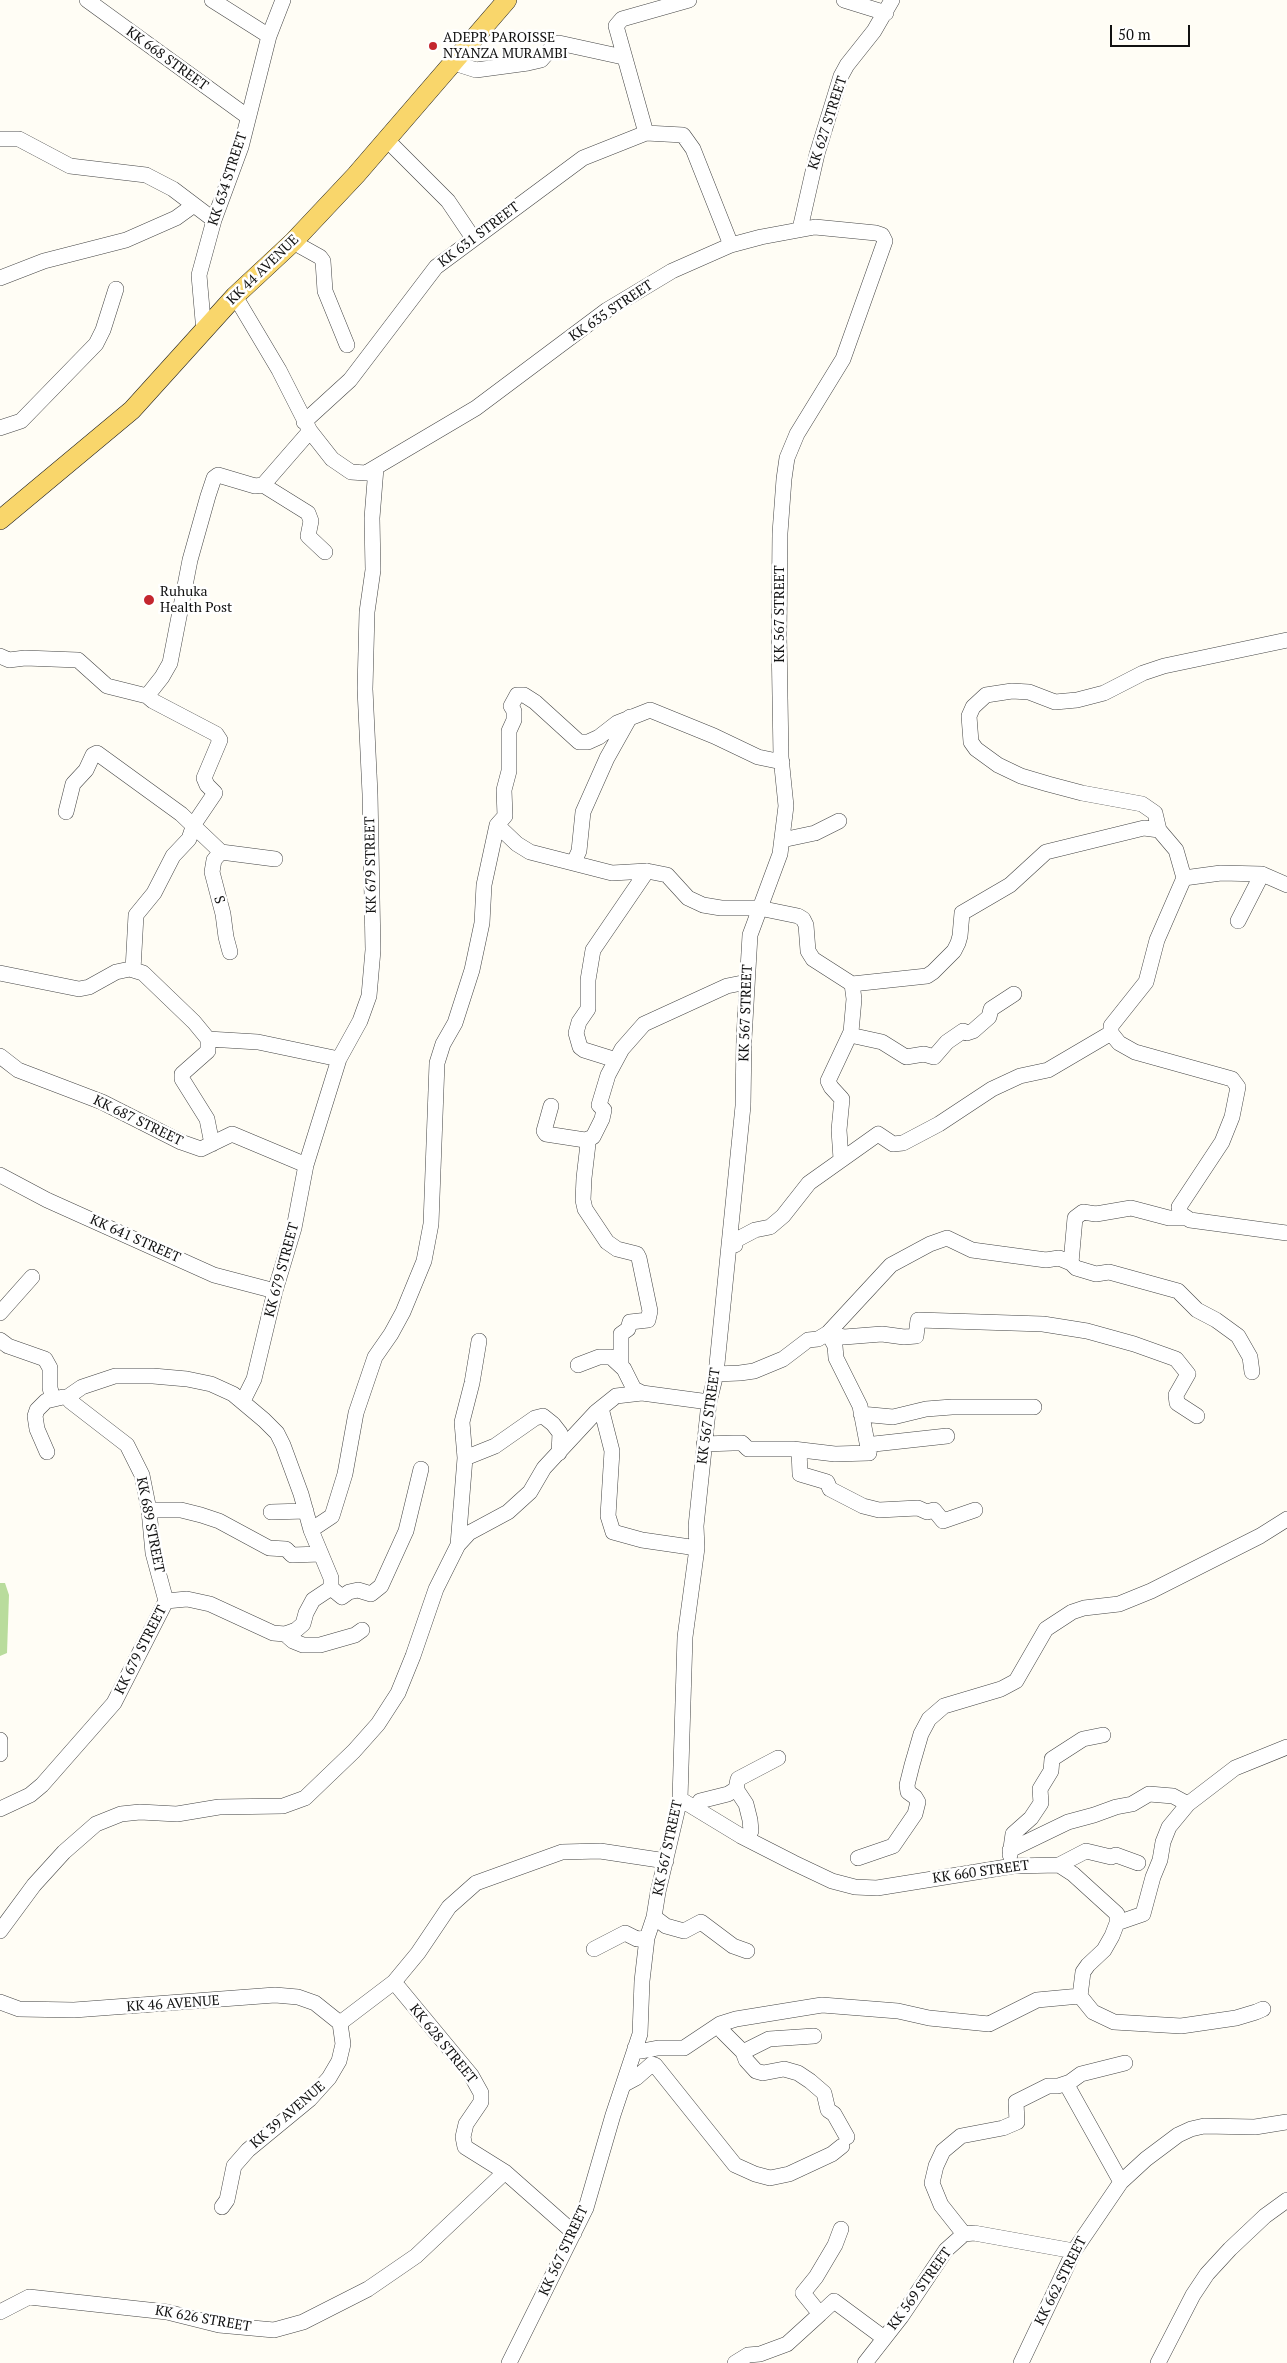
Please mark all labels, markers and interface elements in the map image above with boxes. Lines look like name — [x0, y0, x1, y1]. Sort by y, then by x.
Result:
scale bar — [1112, 15, 1192, 47]
street label: KK 668 STREET — [123, 24, 211, 94]
text: 50 m — [1118, 24, 1151, 44]
place label: ADEPR PAROISSE NYANZA MURAMBI — [443, 30, 568, 62]
marker: ADEPR PAROISSE NYANZA MURAMBI — [427, 40, 439, 52]
street label: KK 627 STREET — [805, 74, 851, 172]
street label: KK 634 STREET — [205, 130, 251, 228]
street label: KK 631 STREET — [435, 199, 523, 271]
street label: KK 44 AVENUE — [224, 231, 302, 309]
street label: KK 635 STREET — [566, 277, 656, 345]
street label: KK 567 STREET — [772, 565, 788, 663]
place label: Ruhuka Health Post — [160, 584, 232, 616]
marker: Ruhuka Health Post — [142, 593, 156, 607]
street label: KK 679 STREET — [362, 816, 380, 914]
street label: S — [210, 894, 228, 906]
street label: KK 567 STREET — [736, 964, 756, 1062]
street label: KK 687 STREET — [91, 1092, 185, 1150]
street label: KK 641 STREET — [87, 1212, 183, 1266]
street label: KK 679 STREET — [261, 1221, 303, 1319]
street label: KK 567 STREET — [694, 1367, 724, 1465]
street label: KK 689 STREET — [132, 1476, 168, 1574]
street label: KK 679 STREET — [111, 1603, 171, 1697]
street label: KK 567 STREET — [650, 1799, 686, 1897]
street label: KK 660 STREET — [932, 1857, 1030, 1887]
street label: KK 46 AVENUE — [126, 1992, 220, 2016]
street label: KK 628 STREET — [406, 2001, 480, 2087]
street label: KK 39 AVENUE — [247, 2078, 329, 2152]
street label: KK 567 STREET — [536, 2203, 592, 2299]
street label: KK 662 STREET — [1031, 2234, 1091, 2328]
street label: KK 569 STREET — [885, 2245, 955, 2333]
street label: KK 626 STREET — [154, 2302, 252, 2336]

